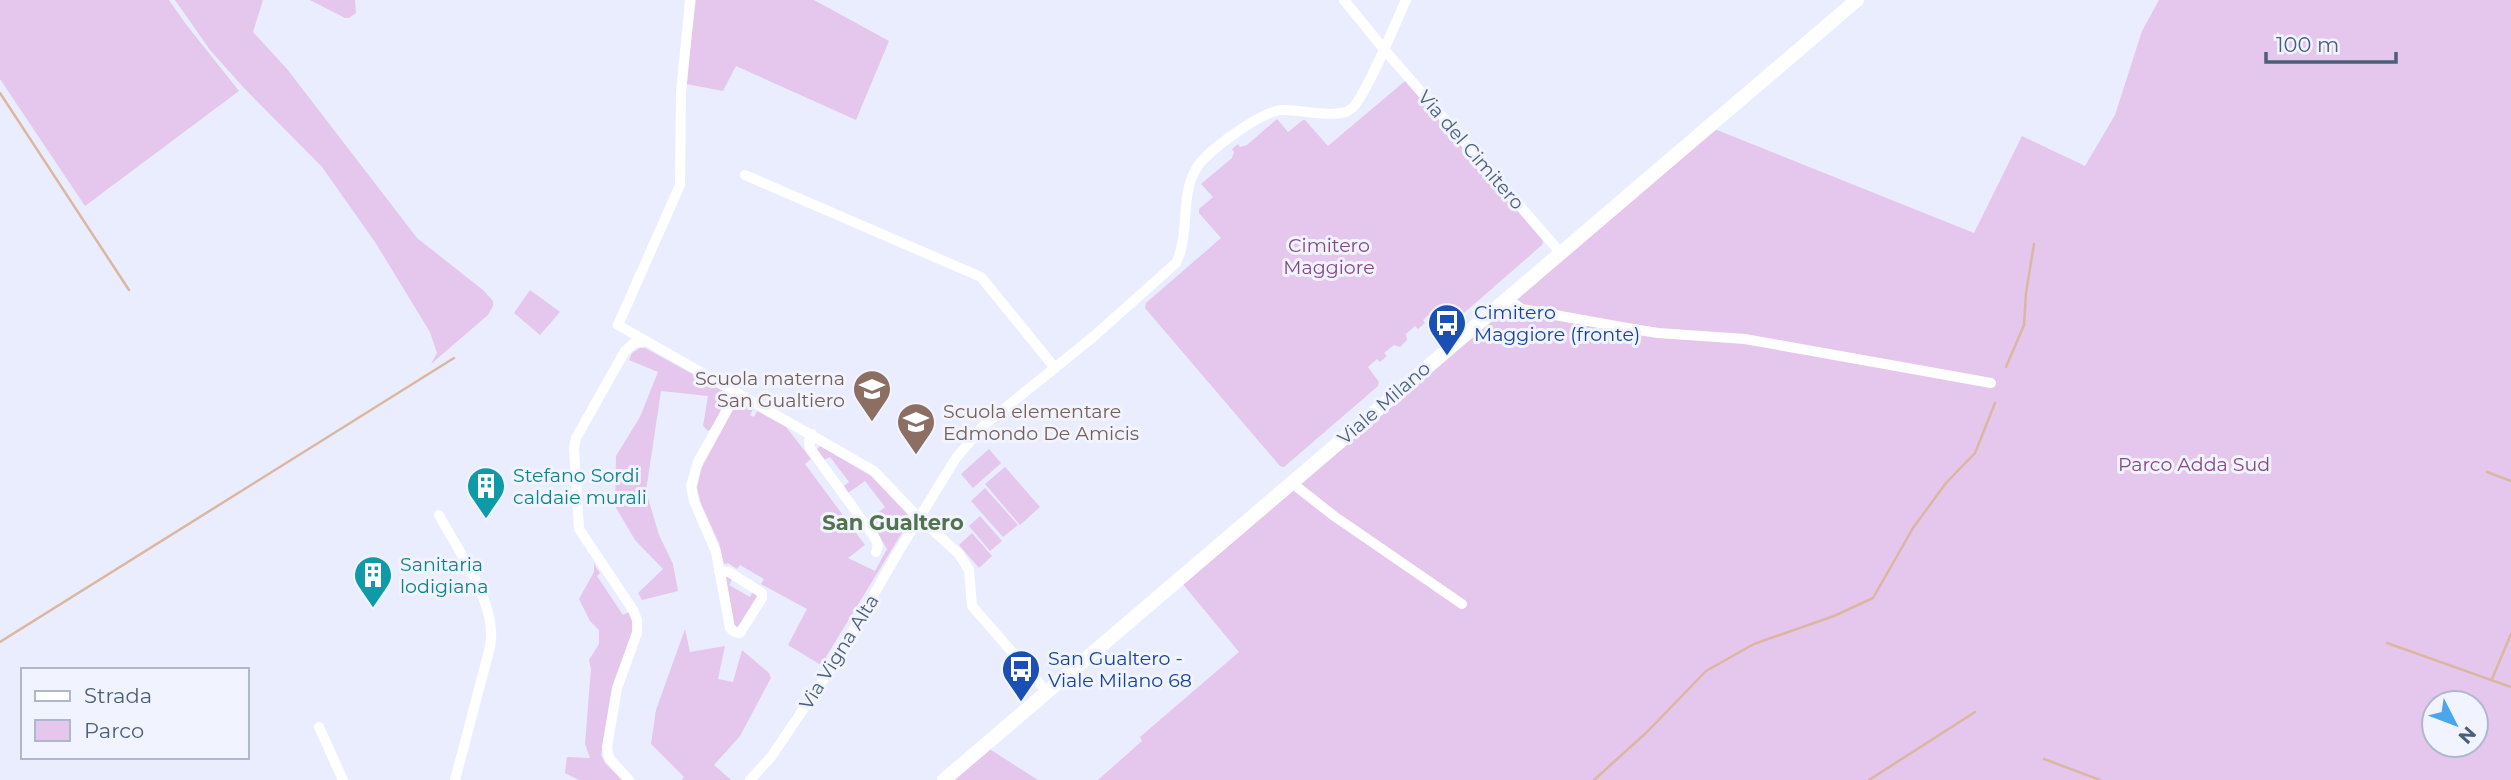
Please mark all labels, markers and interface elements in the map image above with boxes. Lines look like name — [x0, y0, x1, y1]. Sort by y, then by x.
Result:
scale bar — [2266, 21, 2396, 65]
text: 100 m — [2276, 32, 2339, 57]
street label: Via del Cimitero — [1413, 86, 1529, 214]
park label: Cimitero Maggiore — [1283, 234, 1375, 279]
place label: Cimitero Maggiore (fronte) — [1474, 301, 1640, 346]
bus stop icon: Cimitero Maggiore (fronte) — [1426, 302, 1468, 357]
street label: Viale Milano — [1333, 356, 1435, 449]
place label: Scuola materna San Gualtiero — [695, 367, 845, 412]
school or university icon: Scuola materna San Gualtiero — [851, 368, 893, 423]
place label: Scuola elementare Edmondo De Amicis — [943, 400, 1139, 445]
school or university icon: Scuola elementare Edmondo De Amicis — [895, 401, 937, 456]
park label: Parco Adda Sud — [2118, 453, 2270, 476]
place label: Stefano Sordi caldaie murali — [513, 464, 647, 509]
building icon: Stefano Sordi caldaie murali — [465, 465, 507, 520]
district label: San Gualtero — [822, 510, 964, 535]
place label: Sanitaria lodigiana — [400, 553, 488, 598]
building icon: Sanitaria lodigiana — [352, 554, 394, 609]
street label: Via Vigna Alta — [794, 590, 884, 714]
place label: San Gualtero - Viale Milano 68 — [1048, 647, 1192, 692]
bus stop icon: San Gualtero - Viale Milano 68 — [1000, 648, 1042, 703]
legend — [21, 668, 248, 759]
text: Strada — [84, 683, 152, 708]
north arrow — [2420, 689, 2490, 759]
text: Parco — [84, 718, 144, 743]
text: N — [2454, 722, 2481, 748]

